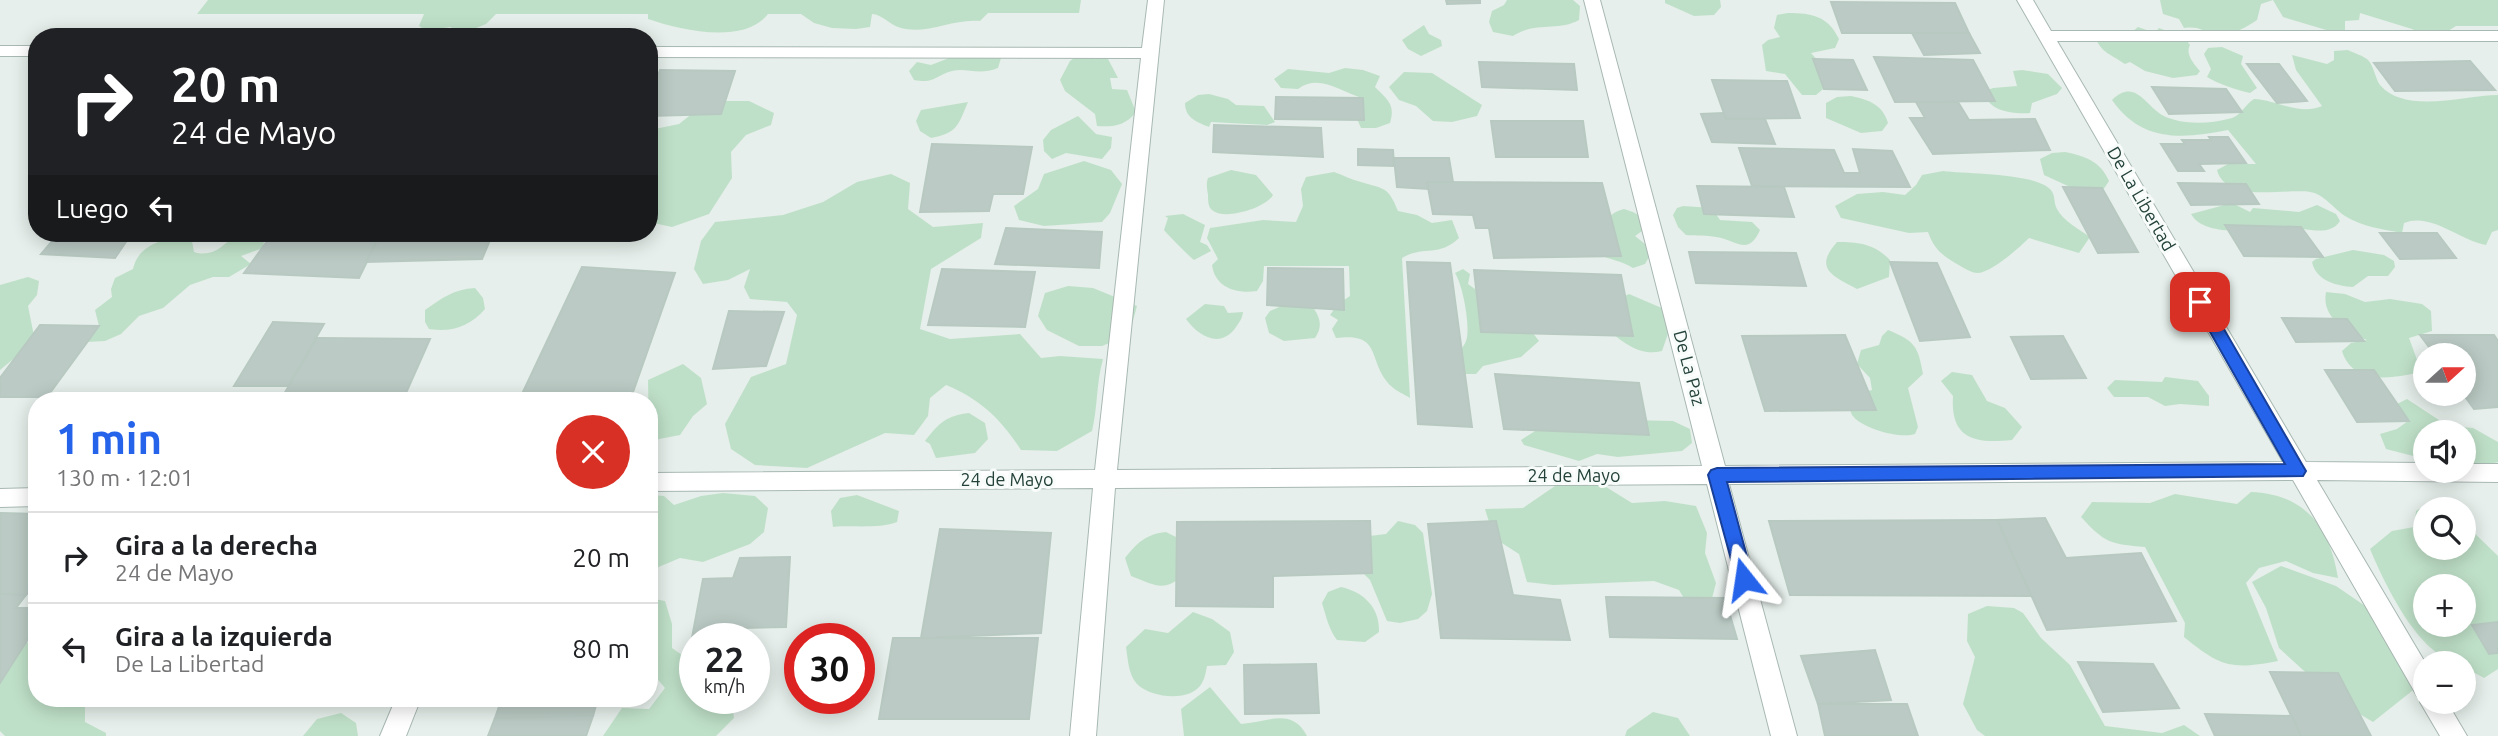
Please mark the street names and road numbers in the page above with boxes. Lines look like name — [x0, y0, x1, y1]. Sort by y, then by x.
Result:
street label: De La Libertad — [2104, 143, 2180, 254]
street label: De La Paz — [1670, 328, 1710, 408]
street label: 24 de Mayo — [1527, 465, 1621, 485]
street label: 24 de Mayo — [960, 469, 1054, 489]

